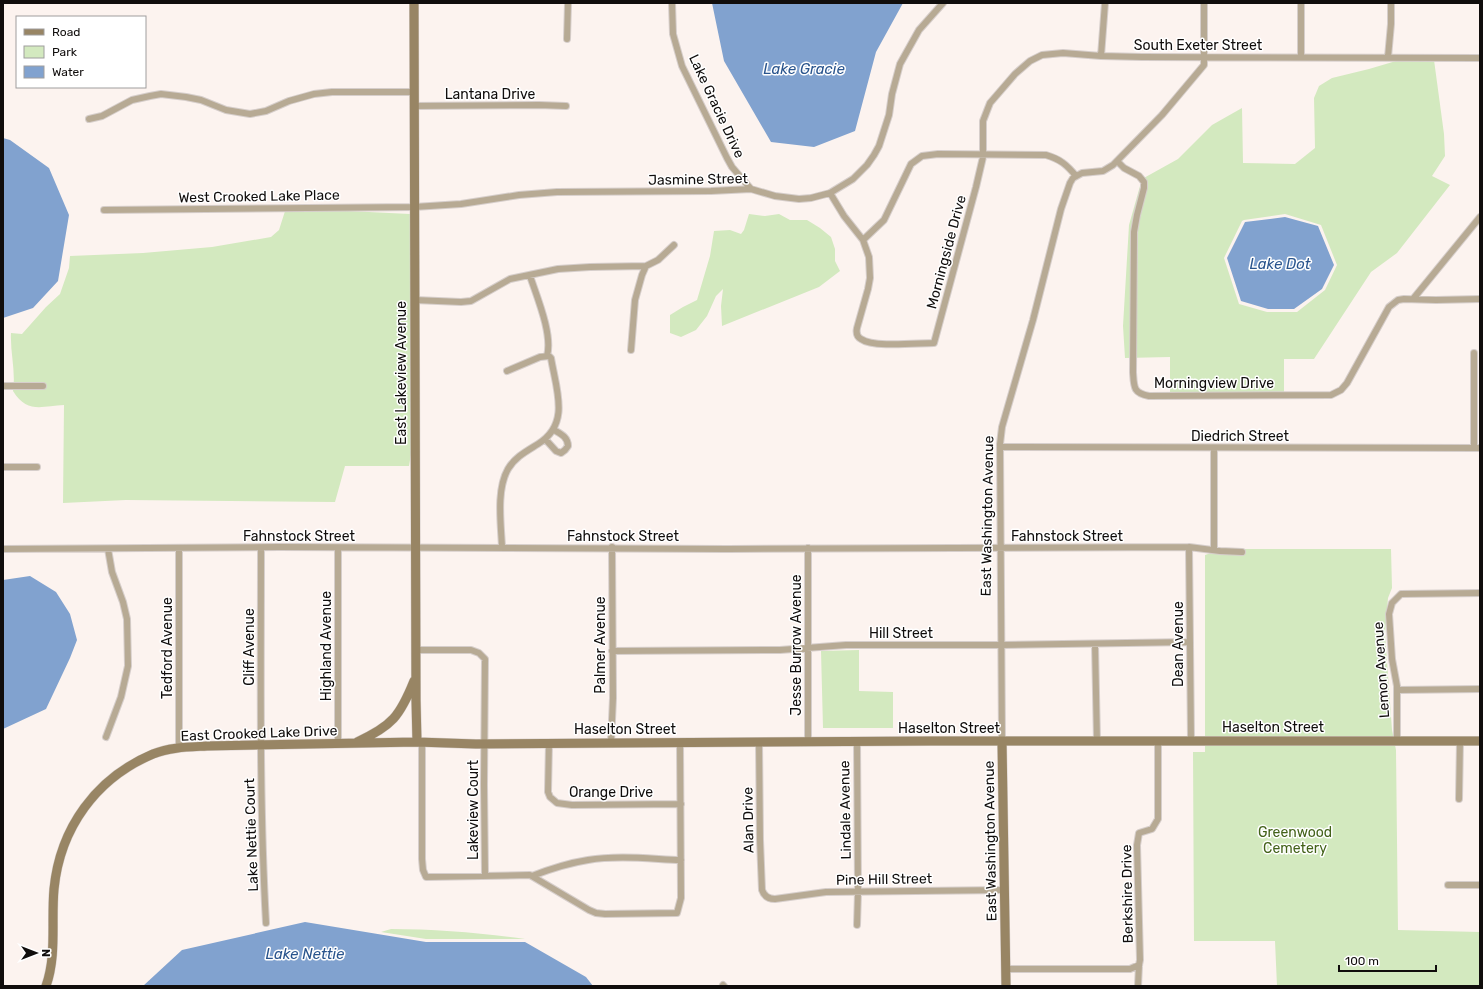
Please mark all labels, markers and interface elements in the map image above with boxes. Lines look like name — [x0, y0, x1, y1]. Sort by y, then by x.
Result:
legend — [16, 16, 146, 88]
text: Road — [52, 25, 80, 39]
street label: South Exeter Street — [1134, 37, 1263, 54]
text: Park — [52, 45, 78, 59]
street label: Lake Gracie Drive — [685, 52, 748, 161]
water label: Lake Gracie — [763, 60, 845, 78]
text: Water — [52, 65, 84, 79]
street label: Lantana Drive — [445, 86, 535, 103]
street label: Jasmine Street — [648, 170, 749, 189]
street label: West Crooked Lake Place — [178, 187, 340, 206]
street label: Morningside Drive — [923, 193, 970, 311]
water label: Lake Dot — [1249, 255, 1311, 273]
street label: East Lakeview Avenue — [393, 301, 410, 445]
street label: Morningview Drive — [1154, 375, 1274, 392]
street label: Diedrich Street — [1191, 428, 1290, 445]
street label: East Washington Avenue — [978, 435, 997, 596]
street label: Fahnstock Street — [243, 528, 355, 545]
street label: Fahnstock Street — [567, 528, 679, 545]
street label: Fahnstock Street — [1011, 528, 1123, 545]
street label: Jesse Burrow Avenue — [788, 574, 805, 716]
street label: Highland Avenue — [318, 591, 335, 701]
street label: Palmer Avenue — [592, 596, 609, 694]
street label: Tedford Avenue — [159, 597, 176, 699]
street label: Dean Avenue — [1170, 601, 1187, 687]
street label: Cliff Avenue — [241, 608, 258, 686]
street label: Lemon Avenue — [1370, 621, 1393, 719]
street label: Hill Street — [869, 625, 934, 642]
street label: Haselton Street — [1222, 719, 1325, 736]
street label: Haselton Street — [898, 720, 1001, 737]
street label: Haselton Street — [574, 721, 677, 738]
street label: East Crooked Lake Drive — [180, 722, 338, 745]
street label: Lakeview Court — [465, 760, 482, 860]
street label: Lindale Avenue — [836, 760, 855, 860]
street label: East Washington Avenue — [981, 760, 1000, 921]
street label: Lake Nettie Court — [241, 777, 262, 892]
street label: Orange Drive — [569, 784, 653, 801]
street label: Alan Drive — [739, 787, 758, 853]
park label: Greenwood Cemetery — [1258, 824, 1332, 857]
street label: Berkshire Drive — [1118, 844, 1137, 944]
street label: Pine Hill Street — [836, 870, 933, 889]
north arrow — [16, 933, 56, 973]
water label: Lake Nettie — [266, 945, 345, 963]
scale bar — [1339, 947, 1436, 973]
text: N — [39, 949, 52, 957]
text: 100 m — [1345, 954, 1379, 968]

